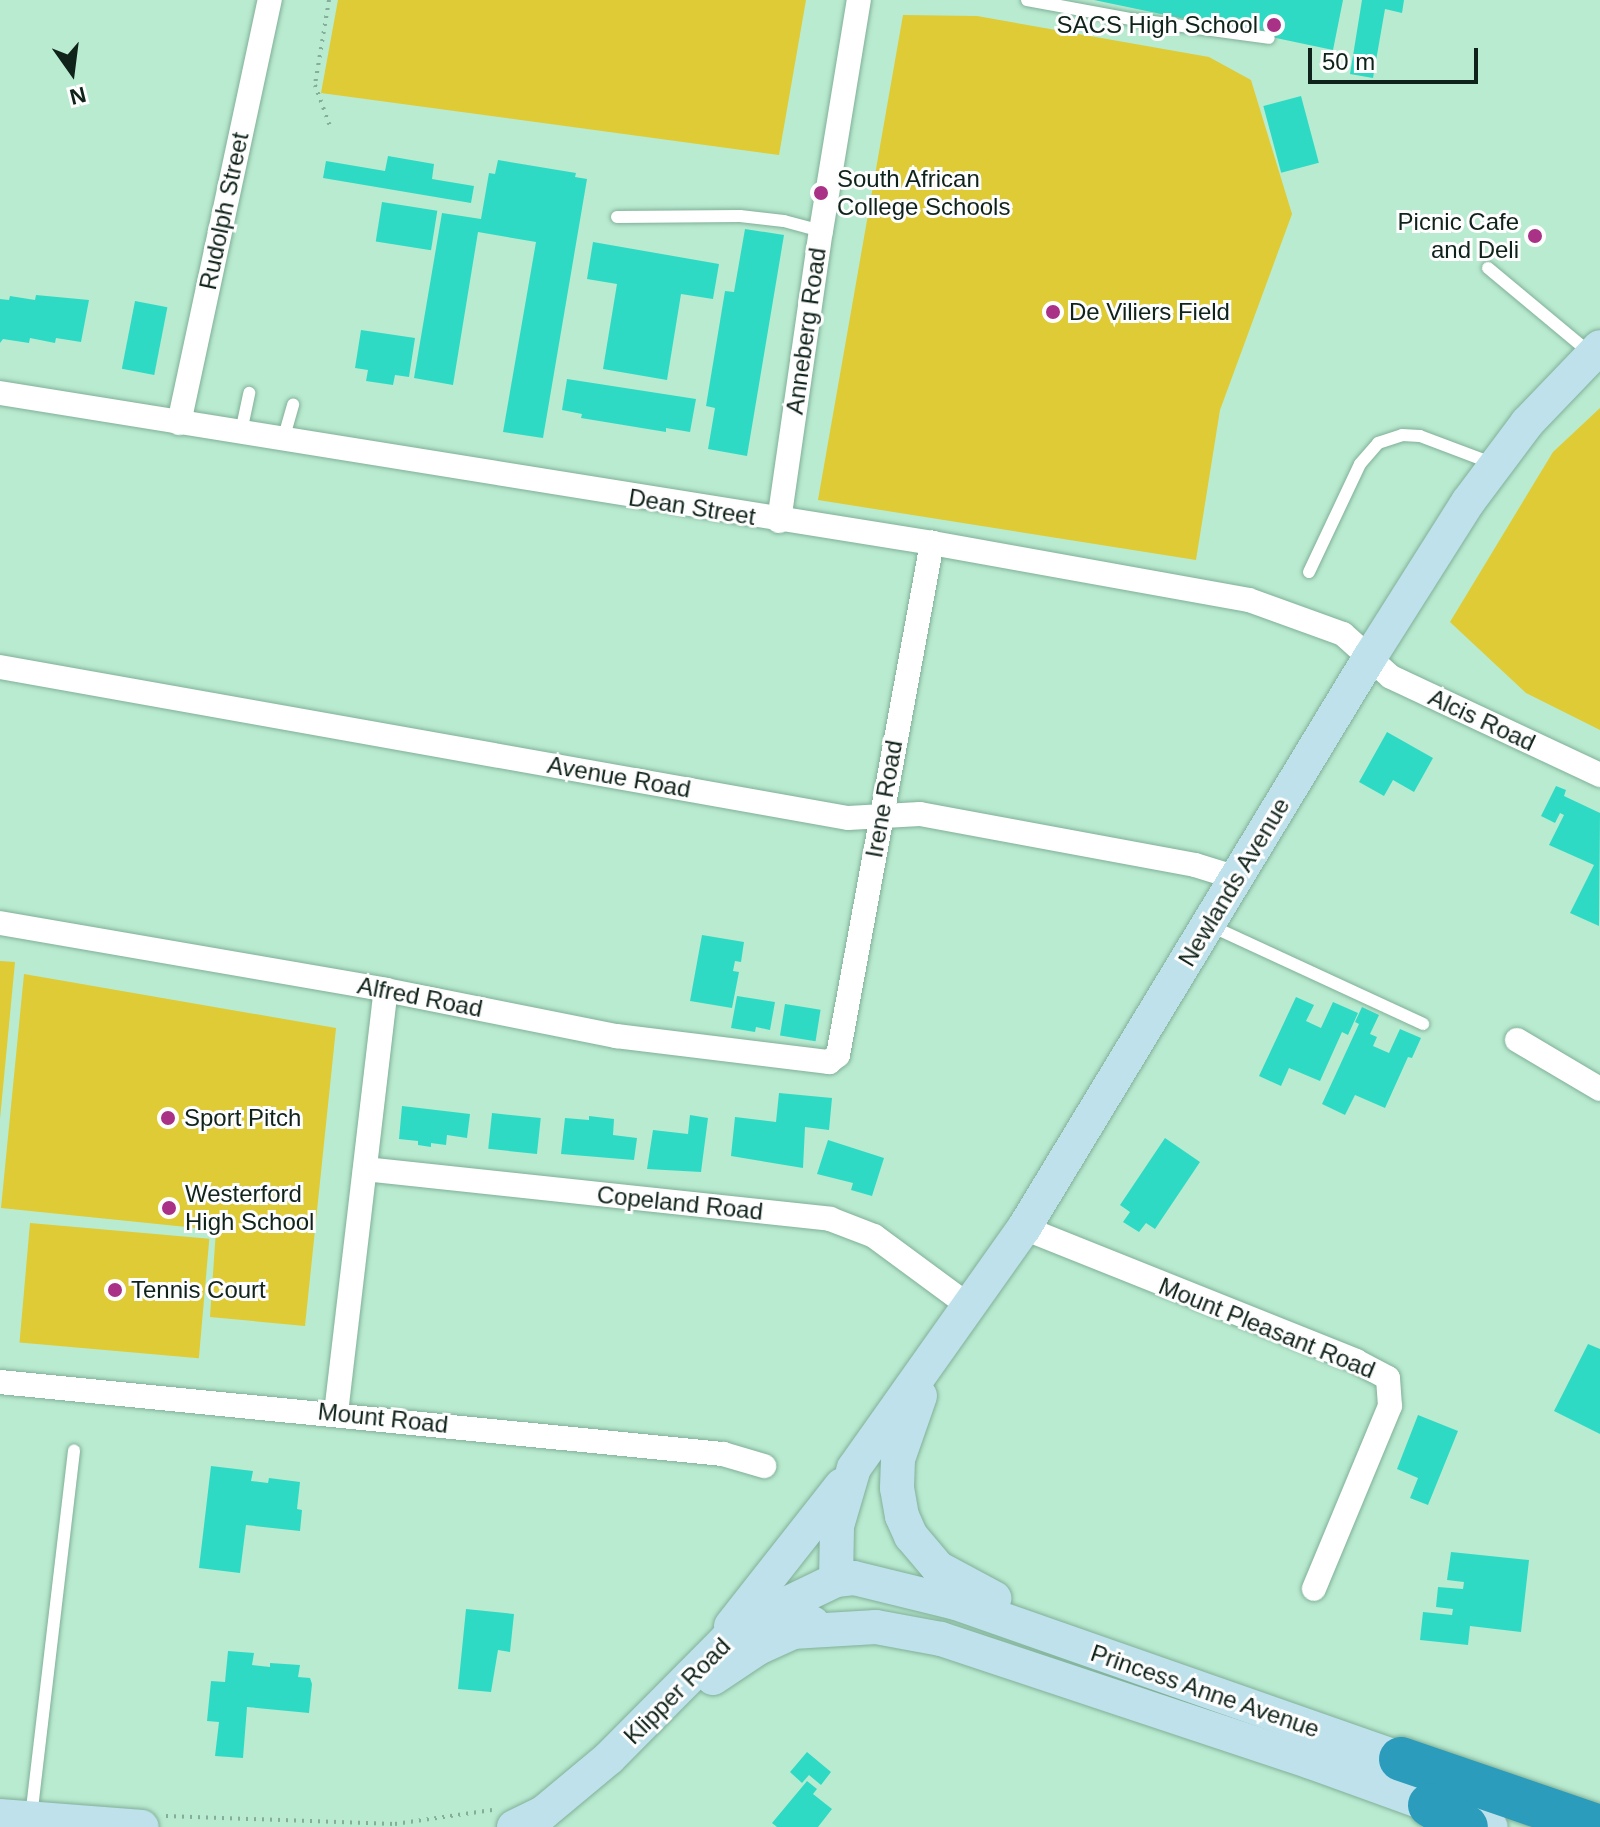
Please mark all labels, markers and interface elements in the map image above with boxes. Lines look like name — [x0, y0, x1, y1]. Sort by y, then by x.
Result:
place label: SACS High School — [1057, 11, 1258, 39]
marker: SACS High School — [1265, 16, 1283, 34]
north arrow — [32, 32, 112, 112]
scale bar — [1312, 32, 1482, 82]
text: 50 m — [1322, 48, 1375, 75]
text: N — [67, 82, 89, 110]
street label: Rudolph Street — [193, 130, 255, 292]
place label: South African College Schools — [837, 165, 1010, 221]
marker: South African College Schools — [812, 184, 830, 202]
place label: Picnic Cafe and Deli — [1398, 208, 1519, 264]
marker: Picnic Cafe and Deli — [1526, 227, 1544, 245]
street label: Anneberg Road — [780, 246, 832, 416]
place label: De Viliers Field — [1069, 298, 1230, 326]
marker: De Viliers Field — [1044, 303, 1062, 321]
street label: Dean Street — [626, 483, 758, 531]
street label: Alcis Road — [1424, 683, 1540, 757]
street label: Irene Road — [860, 738, 908, 860]
street label: Avenue Road — [545, 750, 693, 804]
street label: Newlands Avenue — [1172, 792, 1296, 972]
street label: Alfred Road — [355, 971, 485, 1023]
place label: Sport Pitch — [184, 1104, 301, 1132]
marker: Sport Pitch — [159, 1109, 177, 1127]
place label: Westerford High School — [185, 1180, 314, 1236]
street label: Copeland Road — [596, 1180, 764, 1226]
marker: Westerford High School — [160, 1199, 178, 1217]
street label: Mount Pleasant Road — [1155, 1271, 1379, 1385]
place label: Tennis Court — [131, 1276, 266, 1304]
marker: Tennis Court — [106, 1281, 124, 1299]
street label: Mount Road — [316, 1397, 450, 1439]
street label: Klipper Road — [618, 1632, 736, 1750]
street label: Princess Anne Avenue — [1086, 1638, 1324, 1744]

